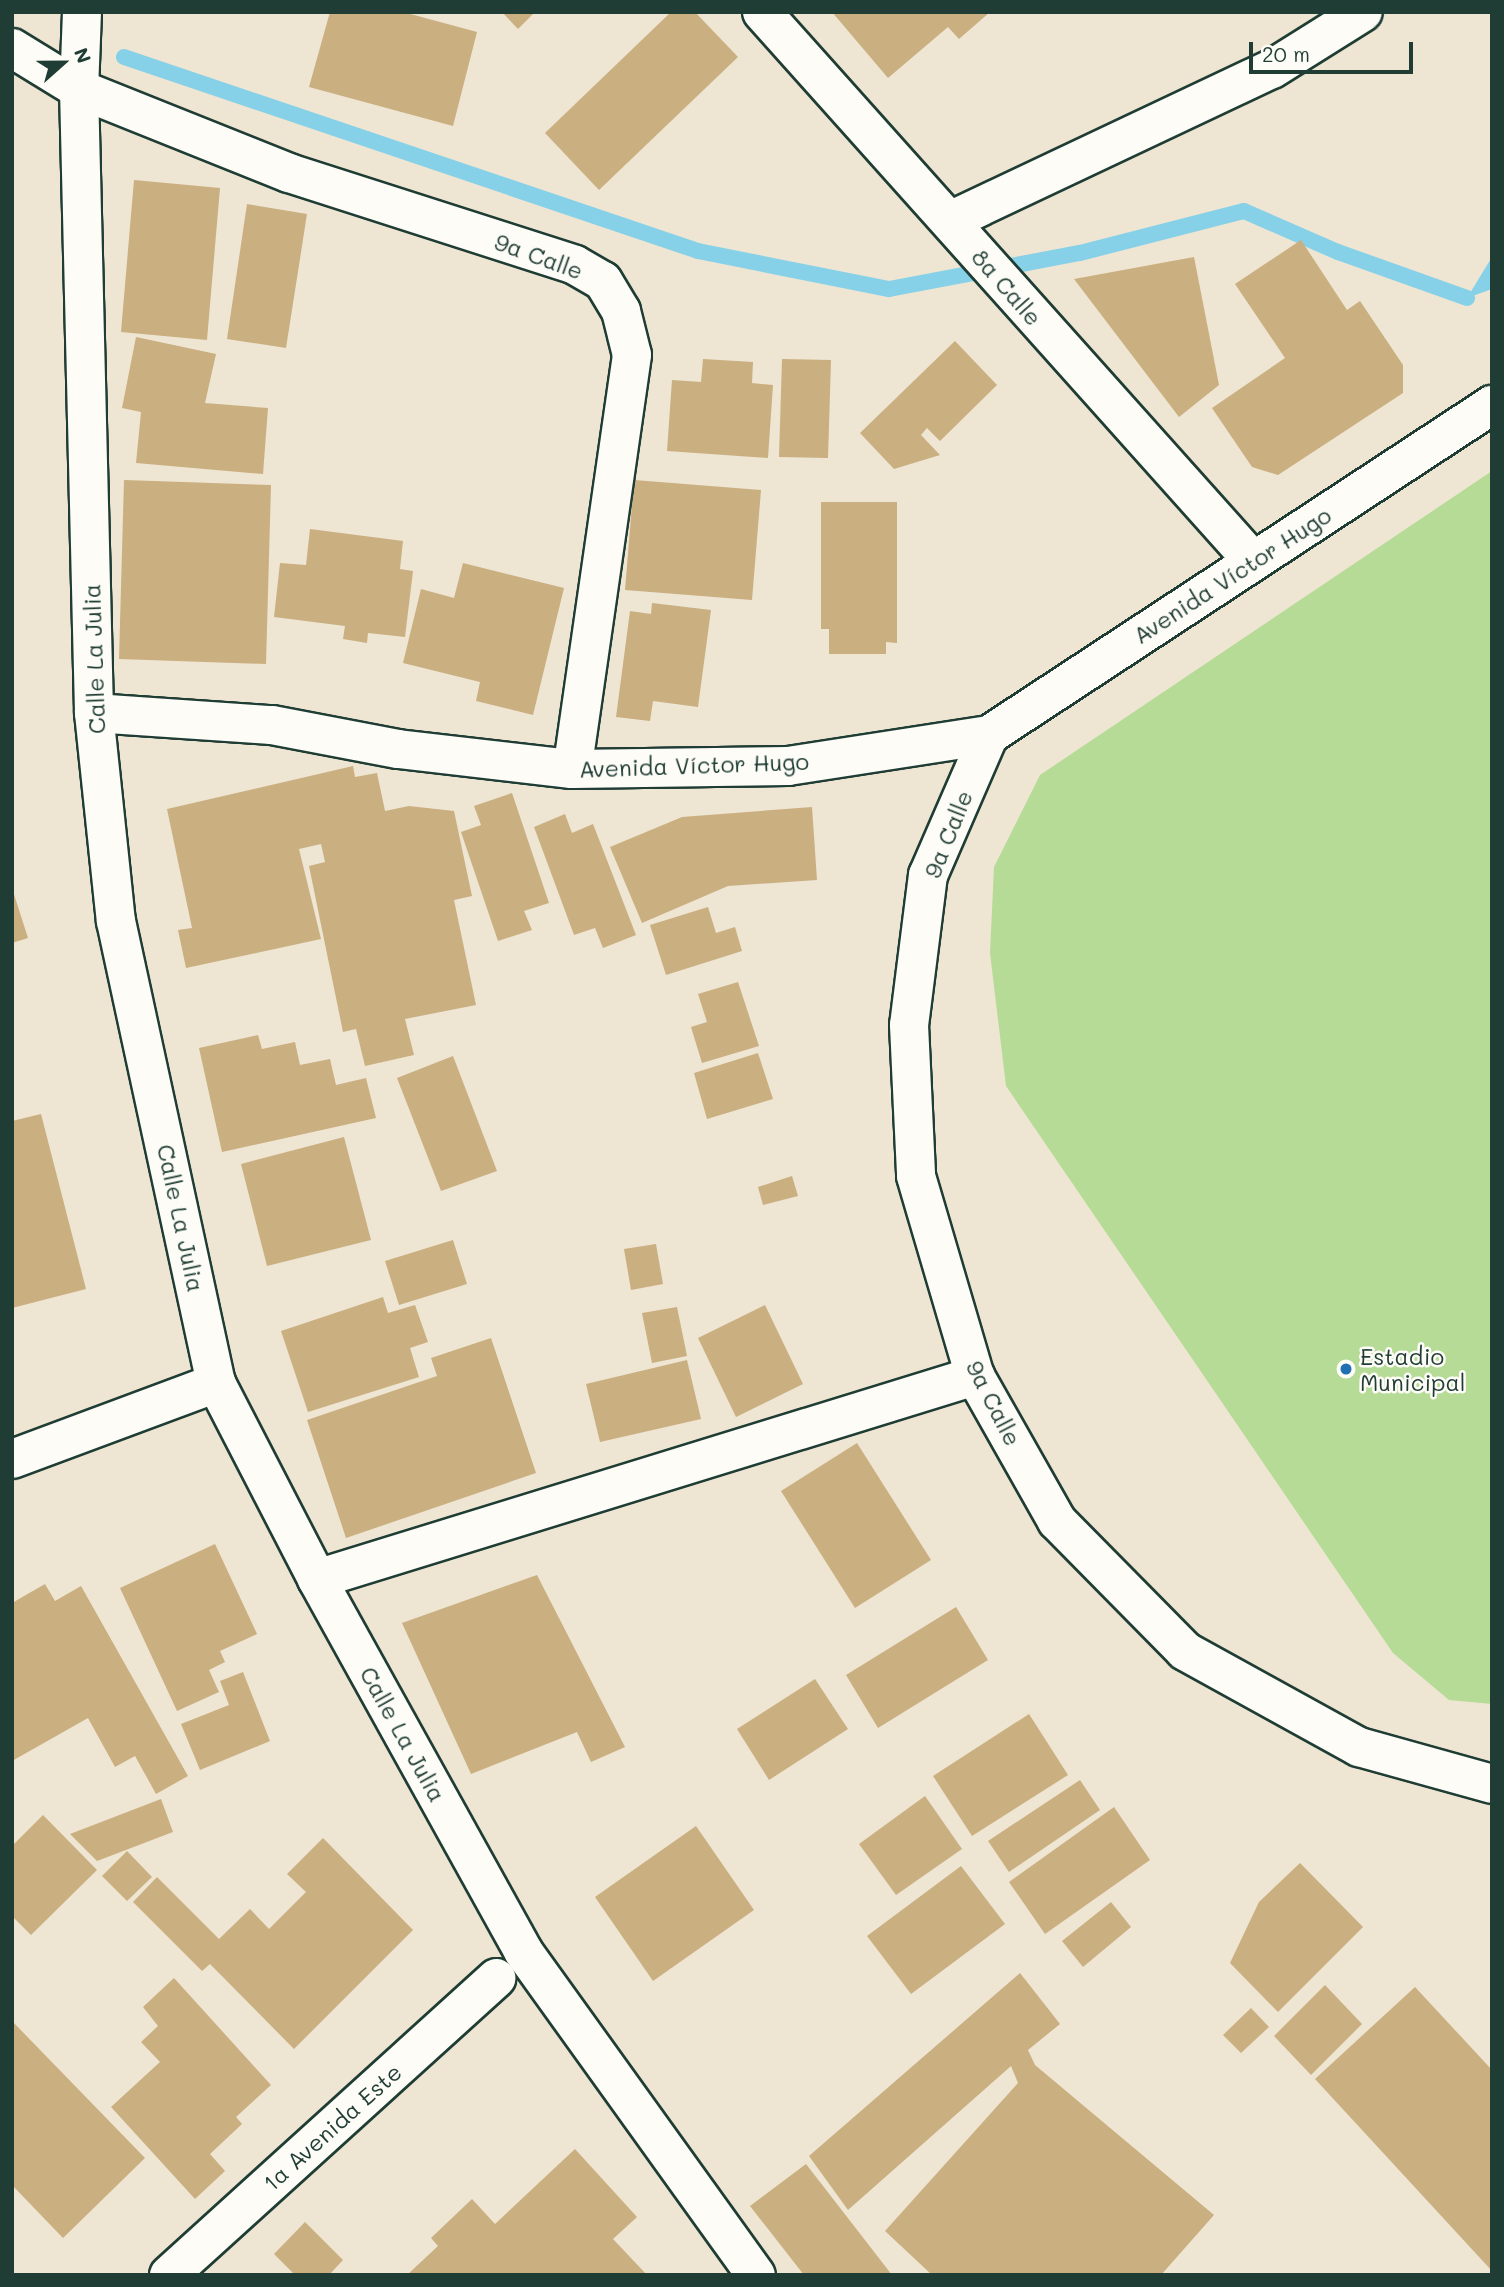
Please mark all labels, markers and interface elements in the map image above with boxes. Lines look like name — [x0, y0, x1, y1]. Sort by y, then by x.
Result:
north arrow — [28, 28, 98, 98]
scale bar — [1252, 28, 1416, 72]
text: 20 m — [1262, 40, 1310, 67]
text: N — [69, 44, 97, 66]
street label: 9a Calle — [491, 227, 587, 285]
street label: 8a Calle — [966, 243, 1048, 331]
street label: Avenida Víctor Hugo — [1128, 501, 1336, 649]
street label: Calle La Julia — [78, 584, 110, 734]
street label: Avenida Víctor Hugo — [578, 747, 810, 783]
street label: 9a Calle — [918, 786, 978, 882]
street label: Calle La Julia — [152, 1142, 210, 1294]
place label: Estadio Municipal — [1360, 1342, 1466, 1396]
street label: 9a Calle — [961, 1356, 1027, 1450]
marker: Estadio Municipal — [1338, 1361, 1354, 1377]
street label: Calle La Julia — [355, 1662, 451, 1806]
street label: 1a Avenida Este — [257, 2058, 407, 2196]

